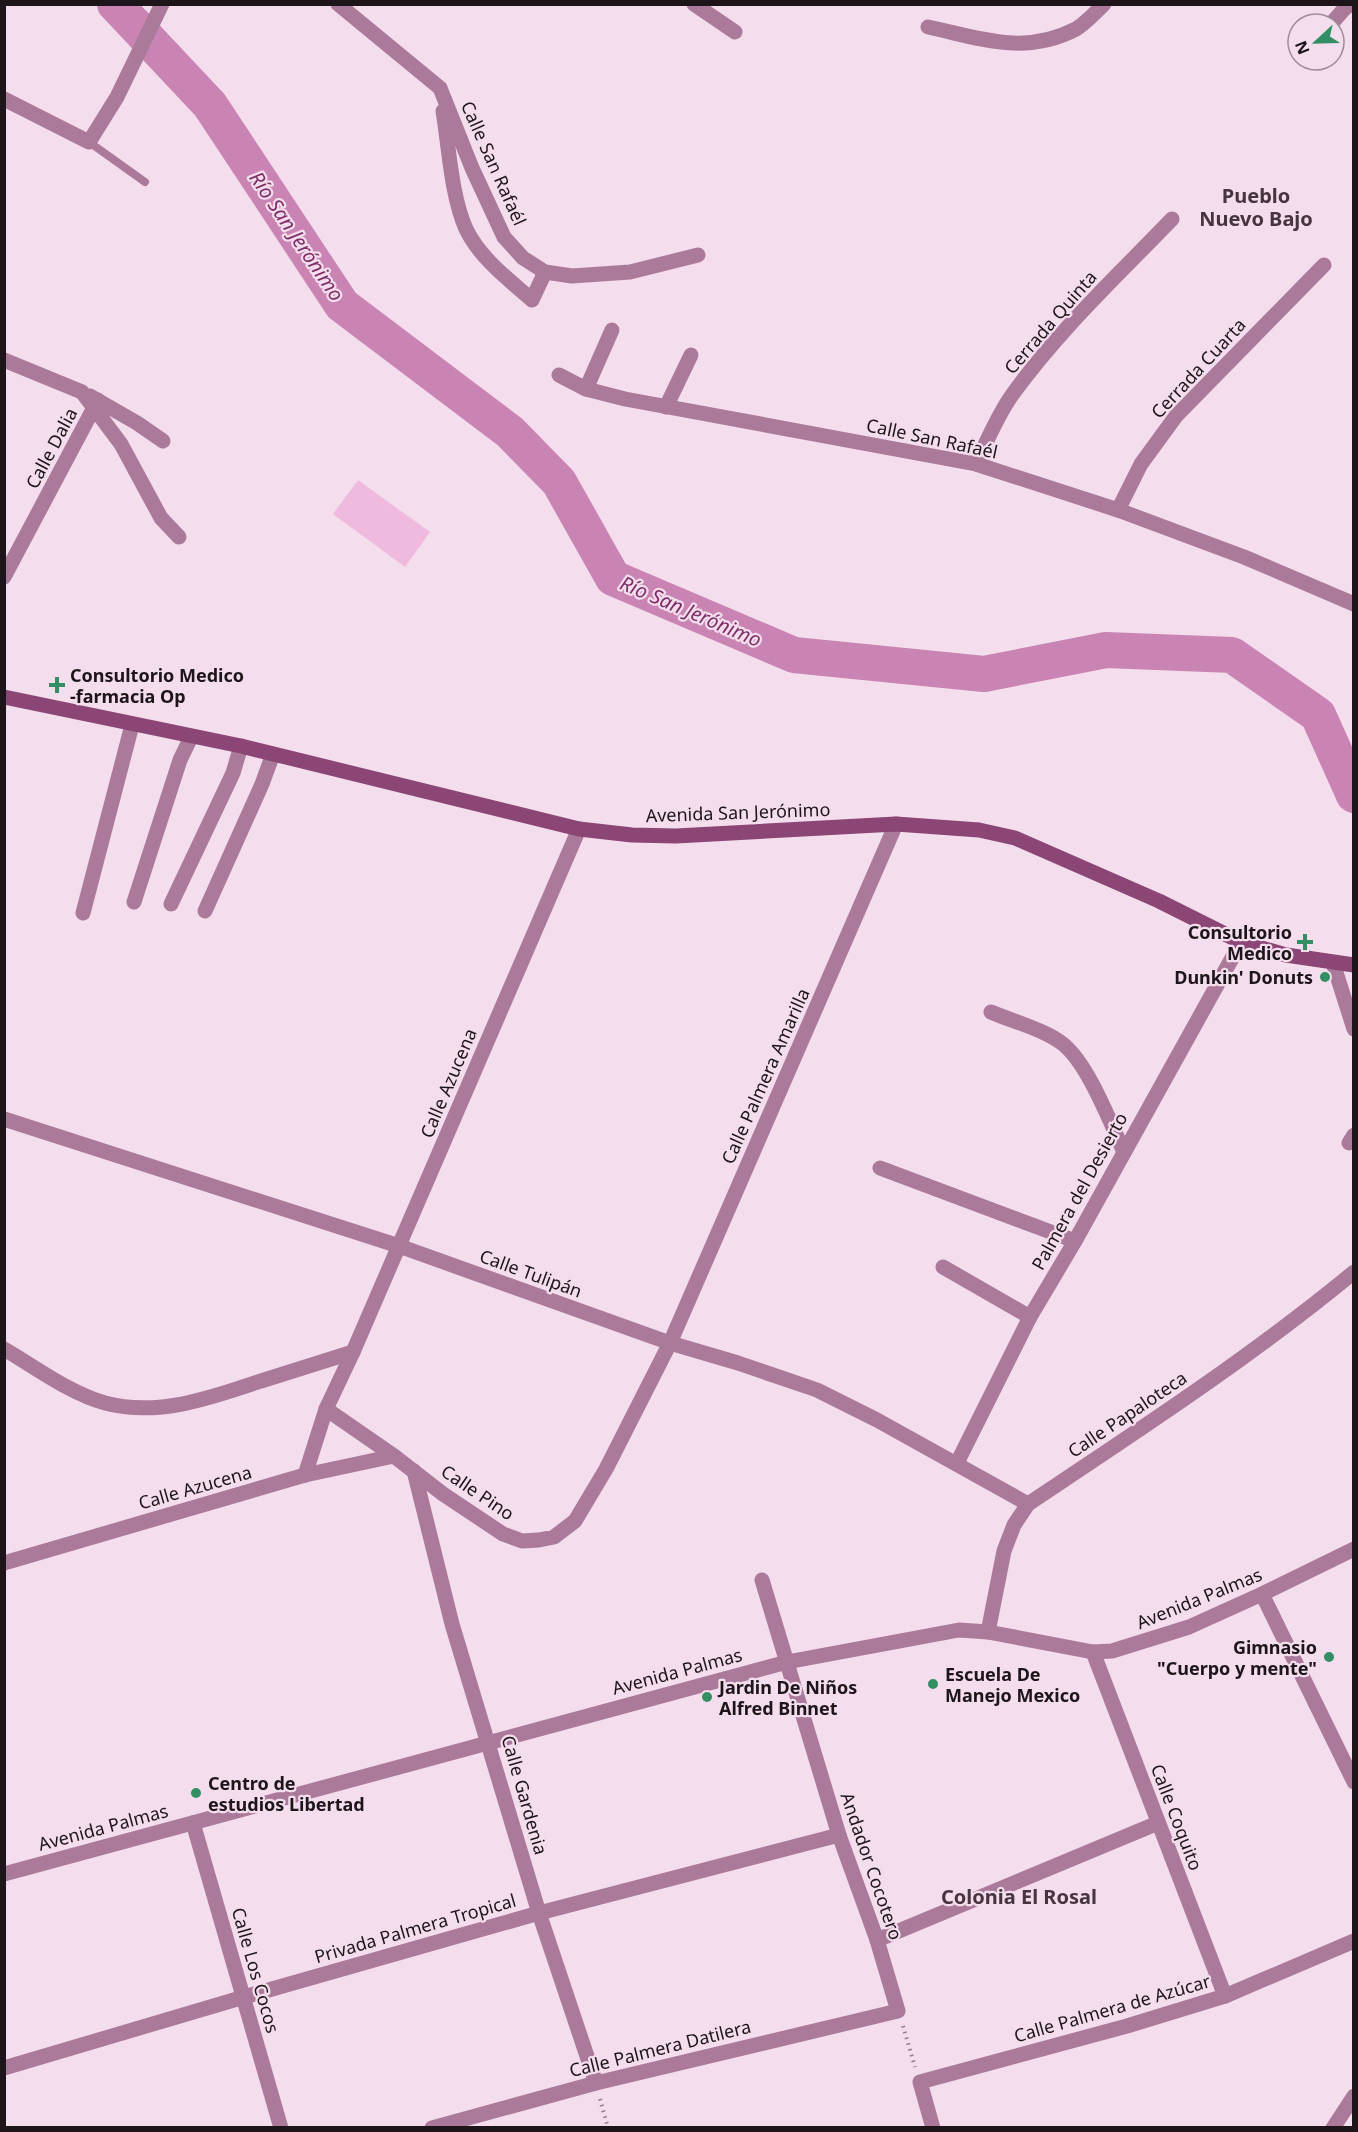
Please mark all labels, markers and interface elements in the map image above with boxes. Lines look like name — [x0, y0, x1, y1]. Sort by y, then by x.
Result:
north arrow — [1286, 12, 1346, 72]
text: N — [1289, 37, 1315, 58]
street label: Calle San Rafaél — [456, 97, 532, 229]
water label: Río San Jerónimo — [244, 166, 350, 306]
district label: Pueblo Nuevo Bajo — [1199, 182, 1313, 232]
street label: Cerrada Quinta — [998, 265, 1102, 379]
street label: Cerrada Cuarta — [1145, 313, 1251, 423]
street label: Calle Dalia — [20, 403, 82, 493]
street label: Calle San Rafaél — [864, 412, 1000, 464]
water label: Río San Jerónimo — [616, 569, 766, 653]
place label: Consultorio Medico -farmacia Op — [70, 663, 244, 708]
marker: Consultorio Medico -farmacia Op — [48, 676, 66, 694]
street label: Avenida San Jerónimo — [645, 797, 831, 827]
place label: Consultorio Medico — [1188, 920, 1292, 965]
marker: Consultorio Medico — [1296, 933, 1314, 951]
place label: Dunkin' Donuts — [1174, 965, 1313, 989]
marker: Dunkin' Donuts — [1318, 970, 1332, 984]
street label: Calle Palmera Amarilla — [715, 984, 815, 1168]
street label: Calle Azucena — [414, 1025, 482, 1141]
street label: Palmera del Desierto — [1026, 1108, 1132, 1274]
street label: Calle Tulipán — [476, 1243, 586, 1303]
street label: Calle Papaloteca — [1063, 1365, 1191, 1463]
street label: Calle Azucena — [136, 1459, 254, 1515]
street label: Calle Pino — [437, 1459, 519, 1525]
street label: Avenida Palmas — [1133, 1562, 1265, 1634]
place label: Gimnasio "Cuerpo y mente" — [1157, 1635, 1317, 1680]
street label: Avenida Palmas — [609, 1642, 745, 1700]
marker: Gimnasio "Cuerpo y mente" — [1322, 1650, 1336, 1664]
place label: Escuela De Manejo Mexico — [945, 1662, 1080, 1707]
place label: Jardin De Niños Alfred Binnet — [717, 1675, 857, 1720]
marker: Escuela De Manejo Mexico — [926, 1677, 940, 1691]
marker: Jardin De Niños Alfred Binnet — [700, 1690, 714, 1704]
street label: Calle Gardenia — [497, 1733, 553, 1857]
street label: Calle Coquito — [1146, 1760, 1208, 1874]
place label: Centro de estudios Libertad — [208, 1771, 365, 1816]
marker: Centro de estudios Libertad — [189, 1786, 203, 1800]
street label: Andador Cocotero — [836, 1789, 908, 1943]
street label: Avenida Palmas — [35, 1798, 171, 1856]
district label: Colonia El Rosal — [941, 1883, 1097, 1910]
street label: Privada Palmera Tropical — [311, 1888, 519, 1968]
street label: Calle Los Cocos — [227, 1904, 285, 2036]
street label: Calle Palmera de Azúcar — [1011, 1968, 1214, 2048]
street label: Calle Palmera Datilera — [567, 2014, 753, 2082]

